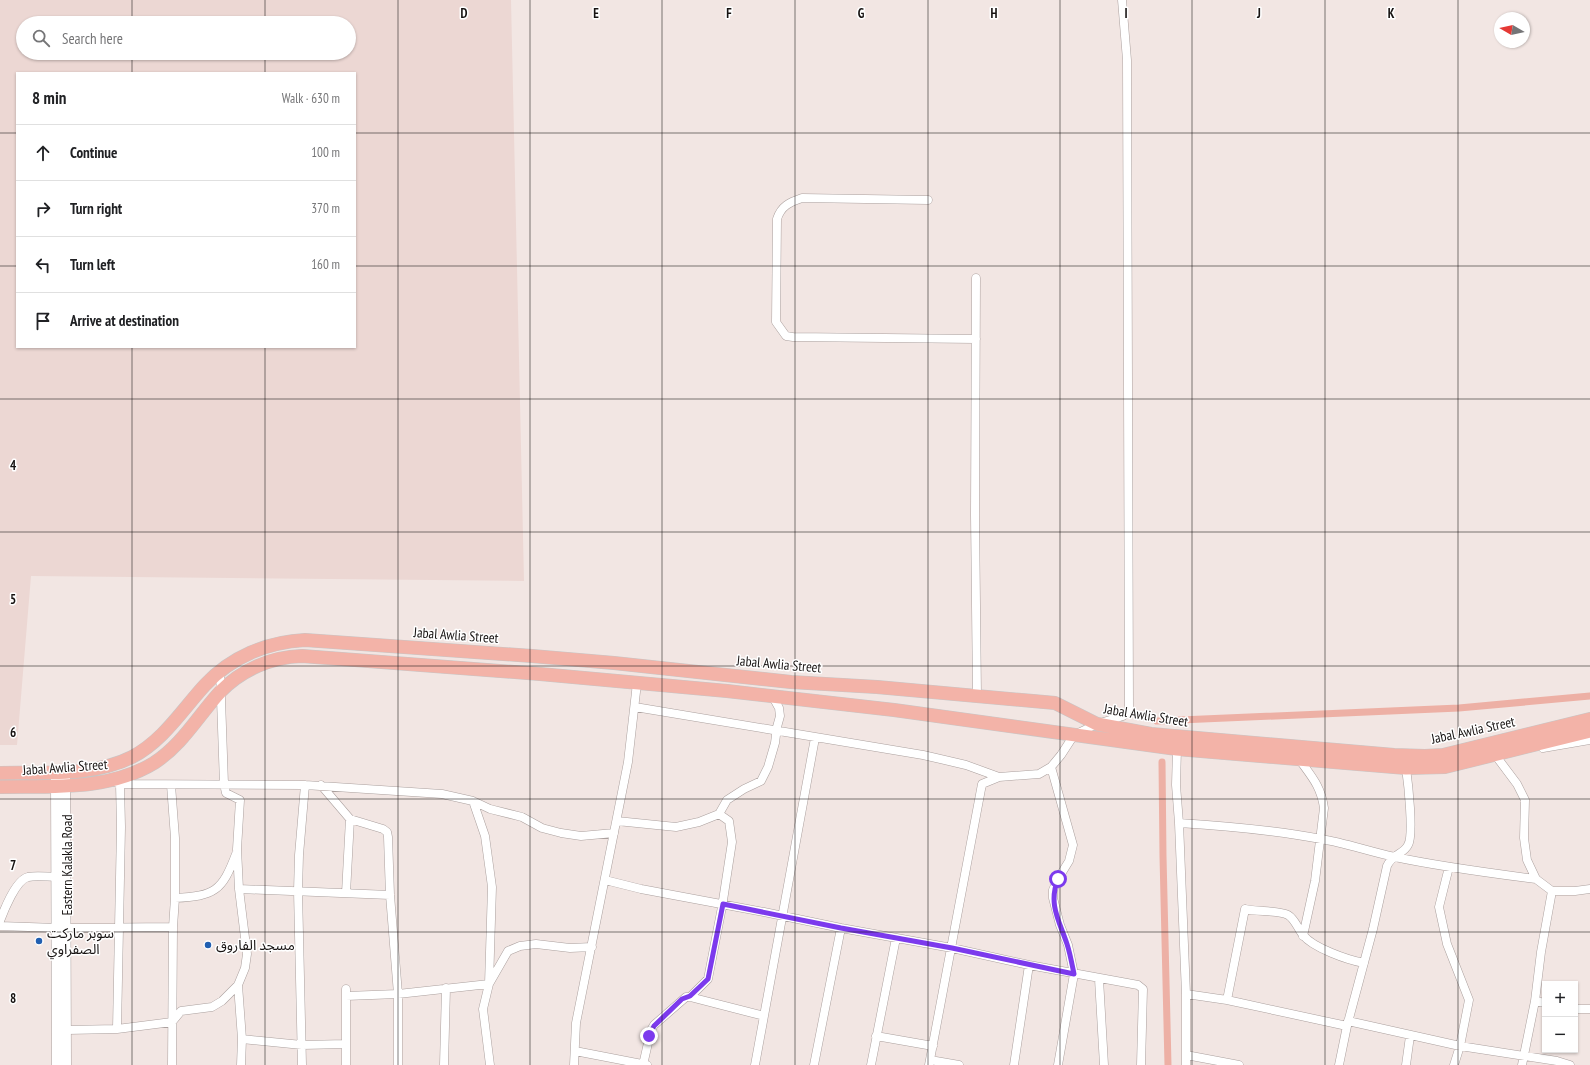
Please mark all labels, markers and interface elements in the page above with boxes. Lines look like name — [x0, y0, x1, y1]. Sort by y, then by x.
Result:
text: D — [461, 5, 468, 22]
text: E — [593, 5, 599, 22]
text: F — [726, 5, 732, 22]
text: G — [858, 5, 865, 22]
text: H — [991, 5, 998, 22]
text: I — [1124, 5, 1128, 22]
text: J — [1256, 5, 1261, 22]
text: K — [1388, 5, 1395, 22]
north arrow — [1494, 12, 1530, 48]
search box — [16, 16, 356, 60]
icon: search — [30, 27, 52, 49]
text: Search here — [62, 29, 123, 48]
text: 8 min — [32, 87, 66, 109]
text: Walk · 630 m — [282, 90, 340, 107]
icon: ahead — [32, 142, 54, 164]
text: Continue — [70, 143, 117, 162]
text: 100 m — [311, 144, 340, 161]
icon: right — [32, 198, 54, 220]
text: Turn right — [70, 199, 122, 218]
text: 370 m — [311, 200, 340, 217]
icon: left — [32, 254, 54, 276]
text: Turn left — [70, 255, 115, 274]
text: 160 m — [311, 256, 340, 273]
icon: arrive — [32, 310, 54, 332]
text: Arrive at destination — [70, 311, 179, 330]
text: 4 — [10, 457, 17, 474]
text: 5 — [10, 591, 16, 608]
street label: Jabal Awlia Street — [412, 623, 499, 647]
street label: Jabal Awlia Street — [735, 651, 822, 677]
street label: Jabal Awlia Street — [1102, 699, 1190, 731]
street label: Jabal Awlia Street — [1429, 712, 1517, 748]
text: 6 — [10, 724, 16, 741]
street label: Jabal Awlia Street — [21, 755, 108, 779]
street label: Eastern Kalakla Road — [58, 814, 76, 916]
text: 7 — [10, 857, 16, 874]
route start — [1049, 870, 1067, 888]
place label: سوبر ماركت الصفراوي — [47, 924, 114, 960]
marker: سوبر ماركت الصفراوي — [34, 936, 44, 946]
place label: مسجد الفاروق — [216, 936, 295, 954]
marker: مسجد الفاروق — [203, 940, 213, 950]
map controls — [1542, 981, 1578, 1053]
button: + — [1542, 981, 1578, 1017]
text: 8 — [10, 990, 16, 1007]
button: − — [1542, 1017, 1578, 1053]
route end — [640, 1027, 658, 1045]

